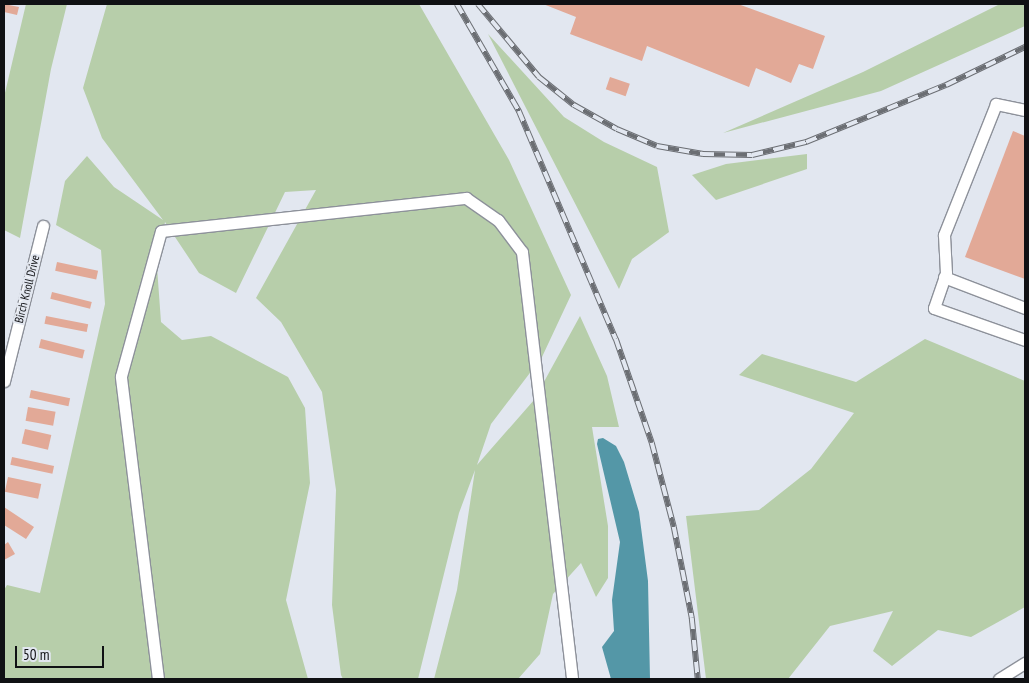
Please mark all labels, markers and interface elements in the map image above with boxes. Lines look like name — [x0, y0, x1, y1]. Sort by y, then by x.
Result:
street label: Birch Knoll Drive — [12, 253, 42, 325]
scale bar — [18, 636, 106, 668]
text: 50 m — [23, 645, 49, 664]

